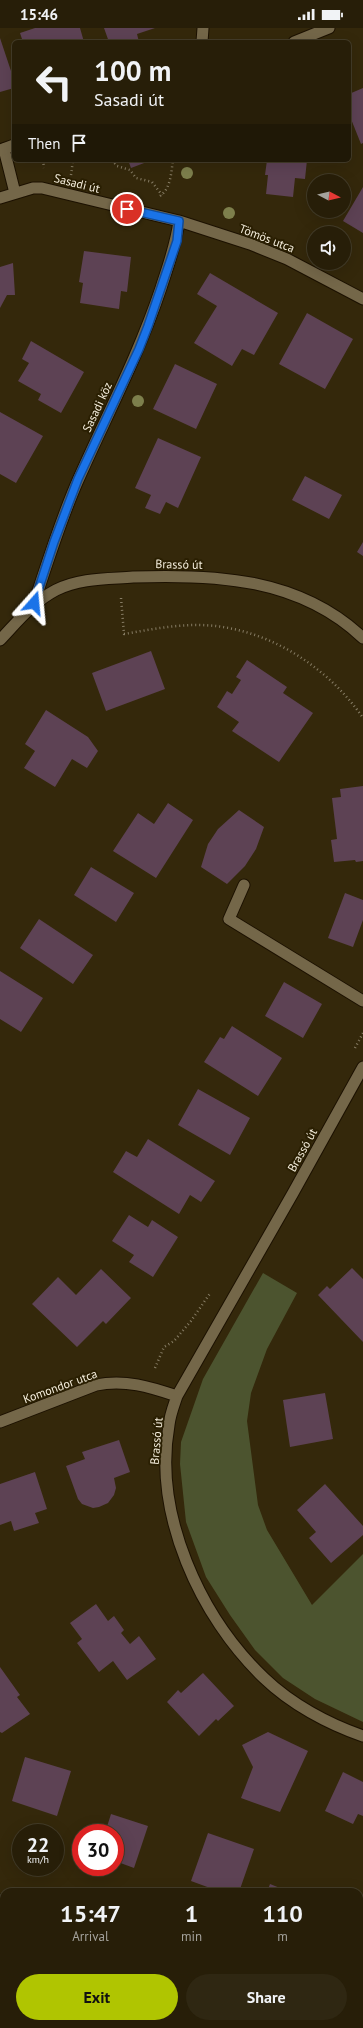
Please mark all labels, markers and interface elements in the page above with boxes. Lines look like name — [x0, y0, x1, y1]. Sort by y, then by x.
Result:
text: 15:46 — [20, 5, 58, 24]
text: 100 m — [94, 52, 171, 89]
icon: left — [28, 56, 80, 108]
text: Sasadi út — [94, 88, 164, 111]
icon: arrive — [68, 132, 90, 154]
text: Then — [28, 134, 60, 153]
street label: Sasadi út — [53, 170, 101, 196]
north arrow — [307, 174, 351, 218]
map controls — [307, 174, 351, 270]
pin — [110, 192, 144, 226]
icon: arrive — [116, 198, 138, 220]
street label: Tömös utca — [237, 221, 297, 255]
button: sound — [307, 226, 351, 270]
street label: Sasadi köz — [79, 380, 115, 434]
street label: Brassó út — [155, 556, 203, 572]
position arrow — [13, 582, 55, 624]
street label: Brassó út — [284, 1126, 320, 1174]
street label: Komondor utca — [21, 1366, 99, 1406]
street label: Brassó út — [146, 1417, 166, 1465]
speed limit sign: 30 — [72, 1824, 124, 1876]
text: 22 — [27, 1832, 49, 1858]
text: km/h — [27, 1853, 49, 1866]
text: 15:47 — [60, 1898, 121, 1929]
text: 1 — [185, 1898, 198, 1929]
text: 110 — [262, 1898, 303, 1929]
text: Arrival — [72, 1928, 109, 1945]
text: min — [181, 1928, 202, 1945]
text: m — [277, 1928, 288, 1945]
button: Exit — [16, 1974, 178, 2020]
button: Share — [186, 1974, 347, 2020]

